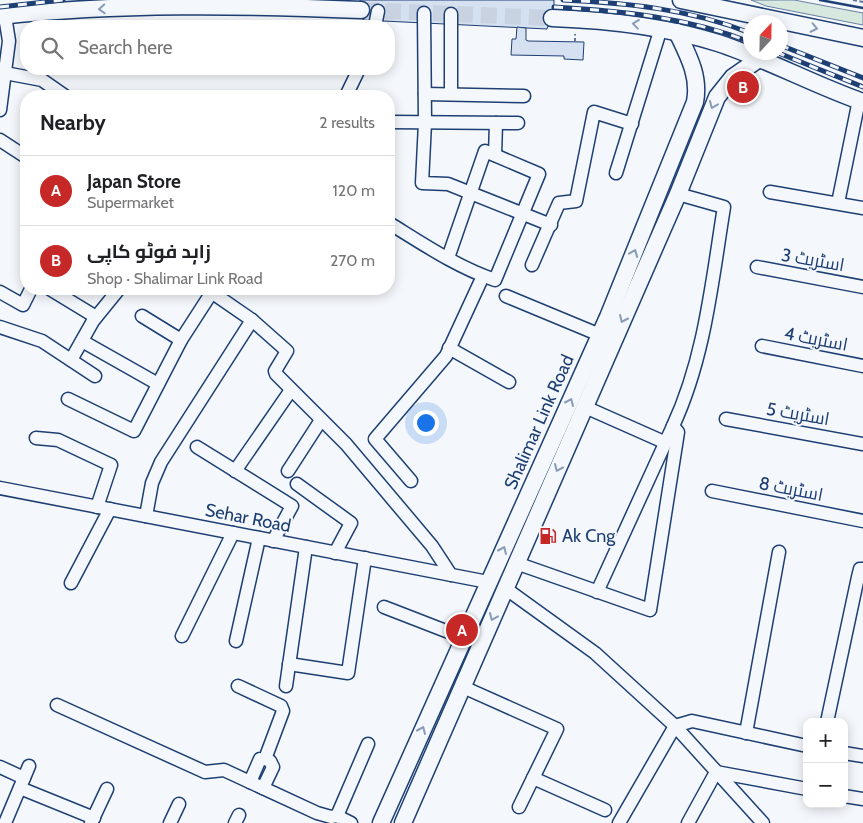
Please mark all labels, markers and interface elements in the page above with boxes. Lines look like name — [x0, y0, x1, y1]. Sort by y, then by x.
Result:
one-way arrow — [98, 4, 106, 15]
north arrow — [743, 15, 788, 60]
search box — [20, 20, 395, 75]
one-way arrow — [631, 20, 640, 30]
one-way arrow — [810, 22, 819, 33]
icon: search — [38, 34, 66, 62]
text: Search here — [78, 36, 172, 59]
pin: B — [727, 68, 759, 106]
one-way arrow — [709, 100, 720, 109]
text: Nearby — [40, 110, 106, 135]
text: 2 results — [319, 113, 375, 132]
text: Japan Store — [87, 170, 181, 193]
text: A — [51, 181, 61, 200]
text: 120 m — [333, 181, 375, 200]
text: Supermarket — [87, 193, 174, 212]
text: زاہد فوٹو کاپی — [87, 240, 211, 263]
street label: اسٹریٹ 3 — [780, 244, 846, 276]
one-way arrow — [628, 249, 638, 258]
text: B — [51, 251, 61, 270]
text: 270 m — [330, 251, 375, 270]
text: Shop · Shalimar Link Road — [87, 269, 263, 288]
one-way arrow — [618, 314, 629, 323]
street label: اسٹریٹ 4 — [782, 322, 850, 356]
street label: Shalimar Link Road — [499, 351, 579, 493]
one-way arrow — [563, 398, 574, 407]
street label: اسٹریٹ 5 — [765, 398, 831, 430]
your location — [413, 410, 439, 436]
one-way arrow — [553, 463, 564, 472]
street label: اسٹریٹ 8 — [757, 472, 825, 506]
street label: Sehar Road — [203, 499, 293, 537]
place label: Ak Cng — [562, 525, 616, 547]
fuel station icon: Ak Cng — [538, 526, 558, 546]
one-way arrow — [497, 546, 507, 555]
pin: A — [446, 611, 478, 649]
one-way arrow — [488, 612, 499, 621]
map controls — [803, 718, 848, 808]
button: + — [803, 718, 848, 763]
one-way arrow — [415, 726, 426, 735]
button: − — [803, 763, 848, 808]

